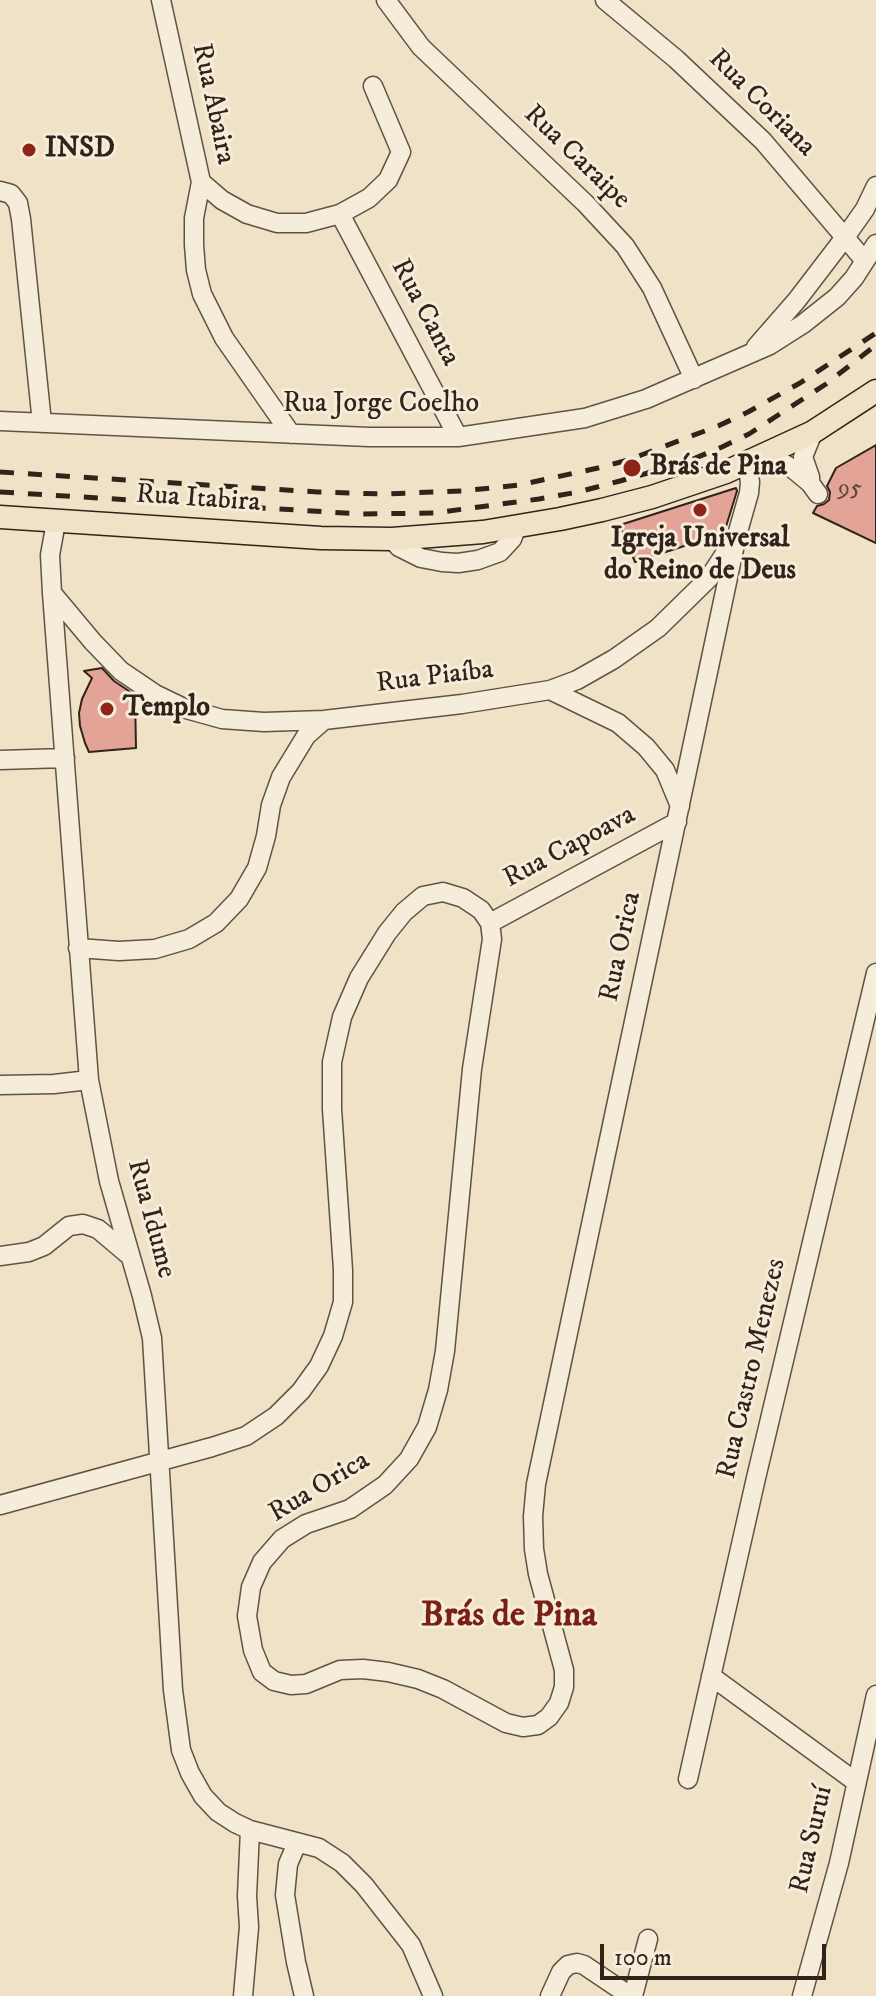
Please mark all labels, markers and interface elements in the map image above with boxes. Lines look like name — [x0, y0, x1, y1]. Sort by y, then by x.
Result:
street label: Rua Abaira — [183, 41, 241, 167]
street label: Rua Coriana — [700, 43, 822, 165]
street label: Rua Caraipe — [516, 99, 636, 217]
place label: INSD — [45, 133, 115, 167]
marker: INSD — [20, 141, 38, 159]
street label: Rua Canta — [382, 254, 466, 372]
street label: Rua Jorge Coelho — [283, 388, 479, 422]
place label: Brás de Pina — [650, 451, 787, 485]
marker: Brás de Pina — [621, 457, 643, 479]
house number: 95 — [838, 476, 862, 504]
street label: Rua Itabira — [135, 479, 261, 521]
marker: Igreja Universal do Reino de Deus — [691, 501, 709, 519]
place label: Igreja Universal do Reino de Deus — [604, 523, 796, 589]
street label: Rua Piaíba — [375, 654, 495, 702]
place label: Templo — [123, 692, 210, 726]
marker: Templo — [98, 700, 116, 718]
street label: Rua Capoava — [498, 799, 642, 897]
street label: Rua Orica — [594, 889, 650, 1005]
street label: Rua Idume — [118, 1156, 182, 1282]
street label: Rua Castro Menezes — [711, 1256, 795, 1482]
street label: Rua Orica — [264, 1445, 376, 1531]
district label: Brás de Pina — [421, 1596, 597, 1640]
street label: Rua Suruí — [784, 1783, 842, 1897]
scale bar — [604, 1928, 830, 1978]
text: 100 m — [614, 1943, 672, 1973]

